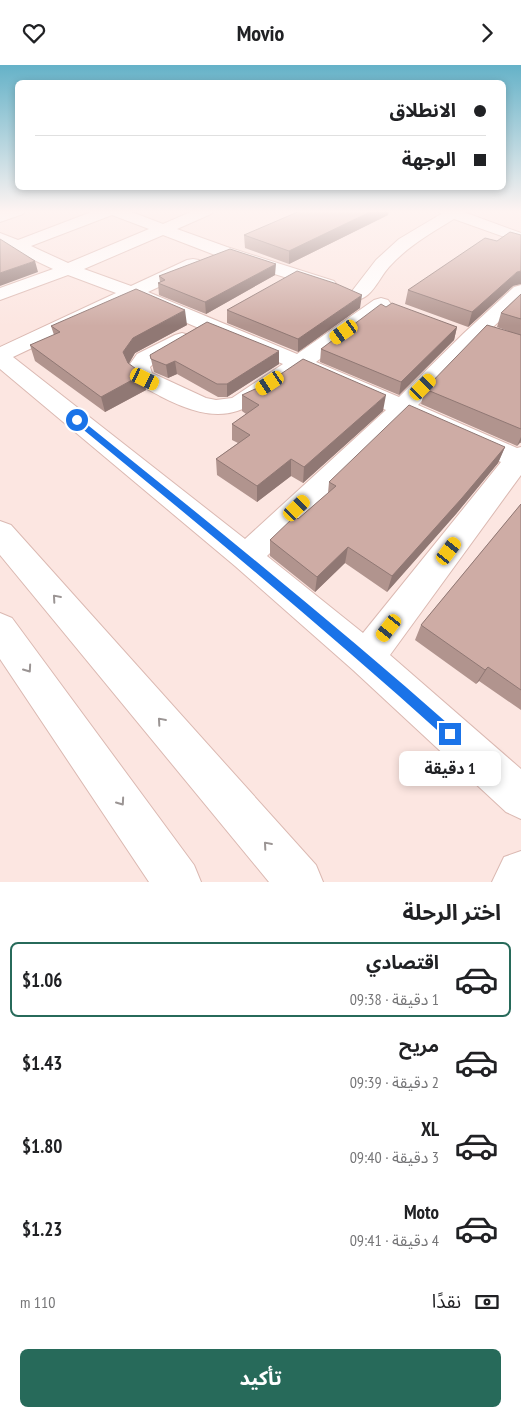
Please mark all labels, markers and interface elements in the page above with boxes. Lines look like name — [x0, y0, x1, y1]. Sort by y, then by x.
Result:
icon: heart — [20, 19, 48, 47]
text: Movio — [237, 19, 284, 47]
icon: forward — [473, 19, 501, 47]
text: الانطلاق — [390, 98, 456, 122]
text: الوجهة — [402, 147, 456, 171]
car — [327, 317, 360, 347]
car — [128, 366, 161, 392]
car — [253, 368, 286, 398]
car — [407, 371, 438, 403]
route start — [66, 409, 88, 431]
car — [280, 492, 313, 524]
car — [433, 535, 464, 567]
one-way arrow — [53, 595, 61, 604]
car — [373, 612, 404, 644]
one-way arrow — [22, 664, 31, 673]
one-way arrow — [158, 718, 167, 727]
route end — [439, 723, 461, 745]
callout: 1 دقيقة — [399, 751, 501, 787]
text: 1 دقيقة — [424, 758, 476, 778]
one-way arrow — [115, 797, 124, 806]
one-way arrow — [264, 842, 273, 851]
text: اختر الرحلة — [403, 898, 501, 926]
text: اقتصادي — [366, 950, 439, 974]
icon: car — [454, 957, 499, 1002]
text: $1.06 — [22, 968, 62, 992]
text: 1 دقيقة · 09:38 — [350, 989, 439, 1009]
text: مريح — [399, 1033, 439, 1057]
icon: car — [454, 1040, 499, 1085]
text: $1.43 — [22, 1051, 62, 1075]
text: 2 دقيقة · 09:39 — [350, 1072, 439, 1092]
text: XL — [421, 1117, 439, 1141]
icon: car — [454, 1123, 499, 1168]
text: $1.80 — [22, 1134, 62, 1158]
text: 3 دقيقة · 09:40 — [350, 1147, 439, 1167]
text: Moto — [404, 1200, 439, 1224]
icon: car — [454, 1206, 499, 1251]
text: $1.23 — [22, 1217, 62, 1241]
text: 4 دقيقة · 09:41 — [350, 1230, 439, 1250]
icon: cash — [473, 1288, 501, 1316]
text: نقدًا — [432, 1289, 461, 1313]
text: 110 m — [20, 1292, 55, 1312]
button: تأكيد — [20, 1349, 501, 1407]

